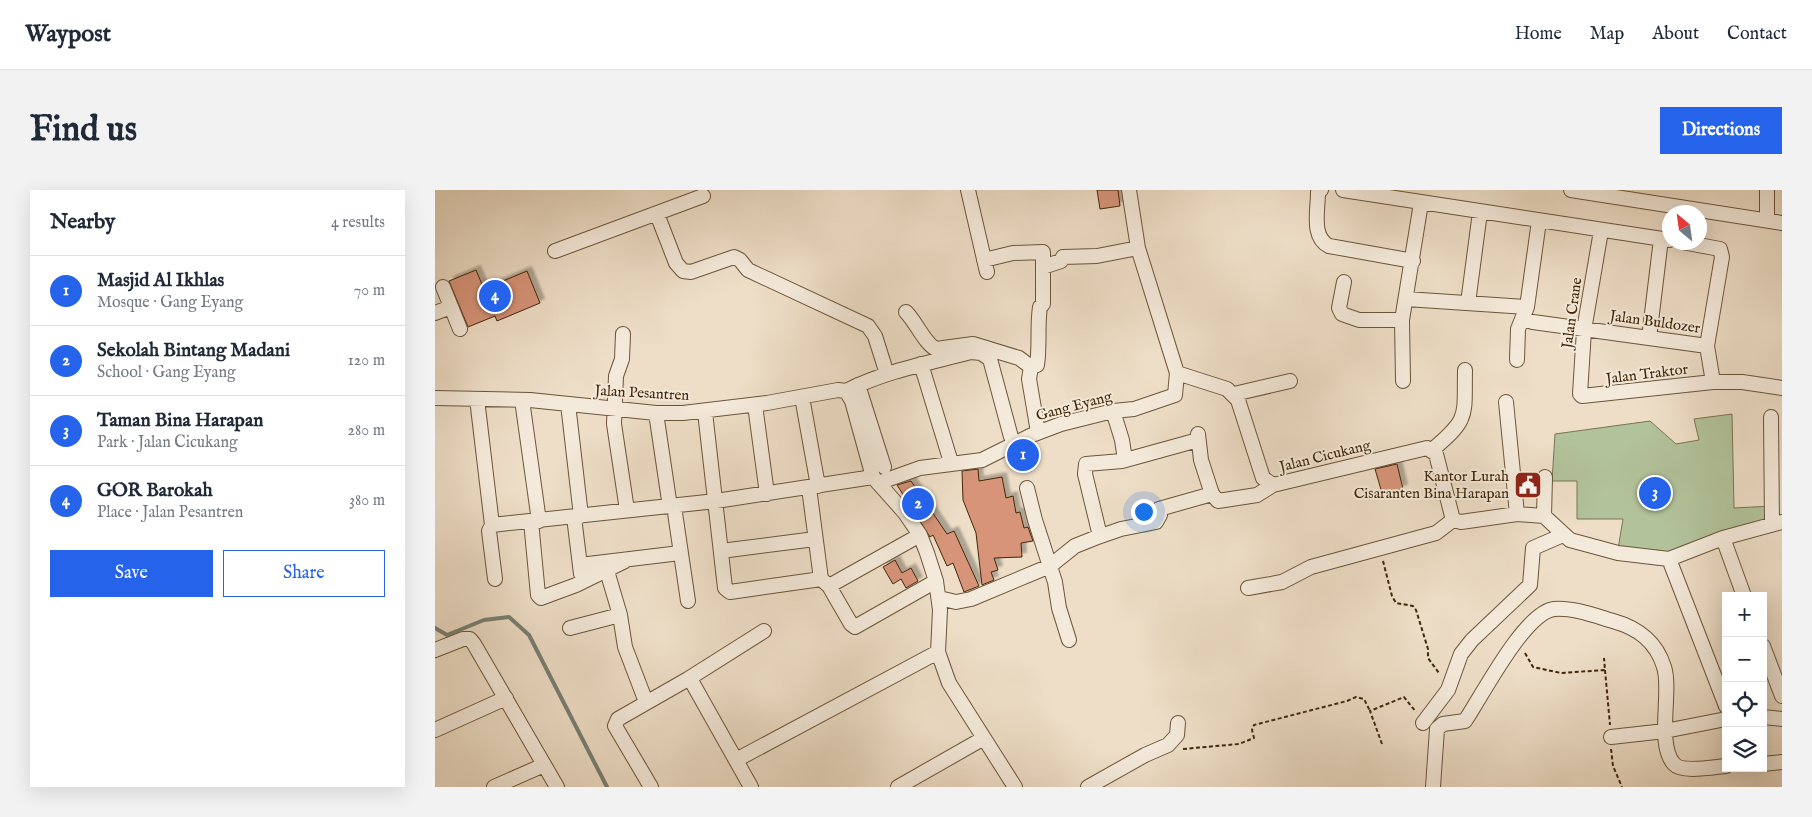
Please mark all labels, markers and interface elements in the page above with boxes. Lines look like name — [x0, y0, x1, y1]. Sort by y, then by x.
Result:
text: Waypost — [25, 19, 111, 50]
text: Home — [1515, 23, 1562, 46]
text: Map — [1590, 23, 1624, 46]
text: About — [1652, 23, 1699, 46]
text: Contact — [1727, 23, 1787, 46]
button: Directions — [1660, 107, 1782, 154]
text: Find us — [30, 108, 137, 153]
north arrow — [1662, 205, 1707, 250]
text: Nearby — [50, 209, 115, 236]
text: 4 results — [331, 213, 385, 233]
text: Masjid Al Ikhlas — [97, 269, 224, 293]
street label: Jalan Crane — [1557, 276, 1586, 352]
pin: 4 — [479, 277, 511, 315]
text: 1 — [63, 281, 69, 301]
text: 70 m — [354, 281, 385, 301]
text: Mosque · Gang Eyang — [97, 293, 243, 313]
street label: Jalan Buldozer — [1607, 306, 1702, 338]
text: Sekolah Bintang Madani — [97, 339, 290, 363]
text: 2 — [62, 351, 70, 371]
text: 120 m — [348, 351, 385, 371]
street label: Jalan Traktor — [1603, 359, 1690, 389]
text: School · Gang Eyang — [97, 363, 236, 383]
street label: Jalan Pesantren — [592, 381, 690, 405]
street label: Gang Eyang — [1034, 387, 1115, 425]
text: Taman Bina Harapan — [97, 409, 263, 433]
text: 3 — [63, 421, 69, 441]
text: 280 m — [348, 421, 385, 441]
text: Park · Jalan Cicukang — [97, 433, 238, 453]
street label: Jalan Cicukang — [1275, 435, 1374, 477]
pin: 1 — [1007, 436, 1039, 474]
place label: Kantor Lurah Cisaranten Bina Harapan — [1354, 467, 1509, 503]
public building icon: Kantor Lurah Cisaranten Bina Harapan — [1513, 470, 1543, 500]
pin: 3 — [1639, 474, 1671, 512]
text: GOR Barokah — [97, 479, 213, 503]
pin: 2 — [902, 485, 934, 523]
text: 4 — [62, 491, 70, 511]
text: 380 m — [349, 491, 385, 511]
your location — [1131, 499, 1157, 525]
text: Place · Jalan Pesantren — [97, 503, 243, 523]
button: Save — [50, 550, 213, 597]
button: Share — [223, 550, 385, 597]
map controls — [1722, 592, 1767, 772]
button: + — [1722, 592, 1767, 637]
button: − — [1722, 637, 1767, 682]
button: locate — [1722, 682, 1767, 727]
button: layers — [1722, 727, 1767, 772]

